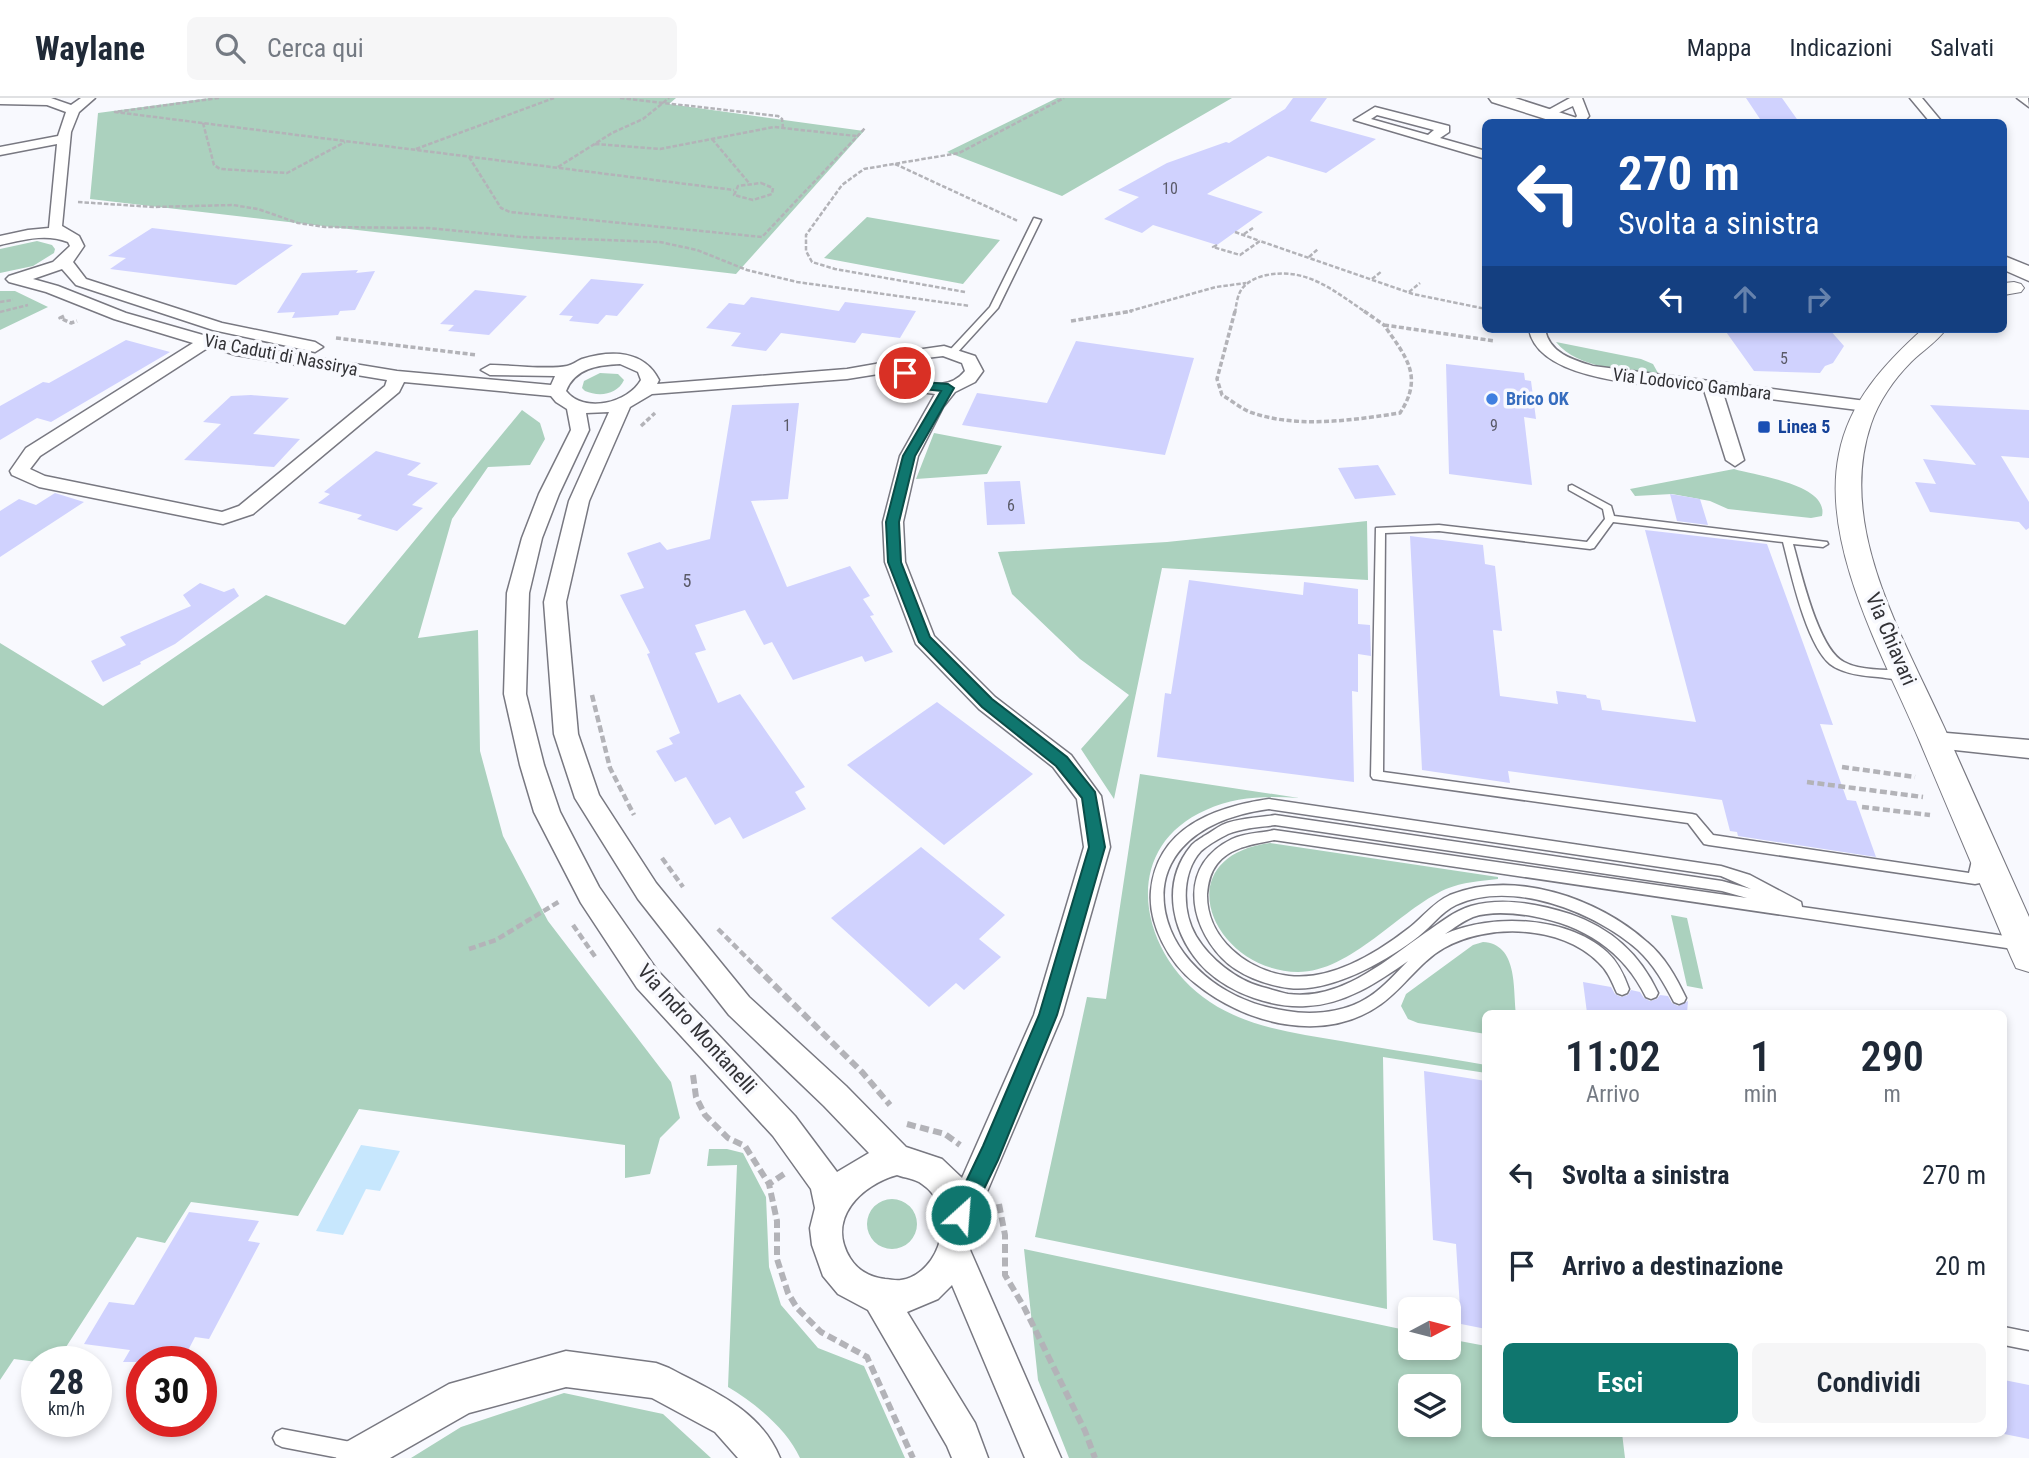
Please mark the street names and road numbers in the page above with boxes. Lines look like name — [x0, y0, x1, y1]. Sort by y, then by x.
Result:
street label: Via Caduti di Nassirya — [202, 329, 360, 380]
street label: Via Lodovico Gambara — [1611, 363, 1773, 404]
street label: Via Chiavari — [1861, 589, 1921, 689]
street label: Via Indro Montanelli — [632, 959, 762, 1099]

